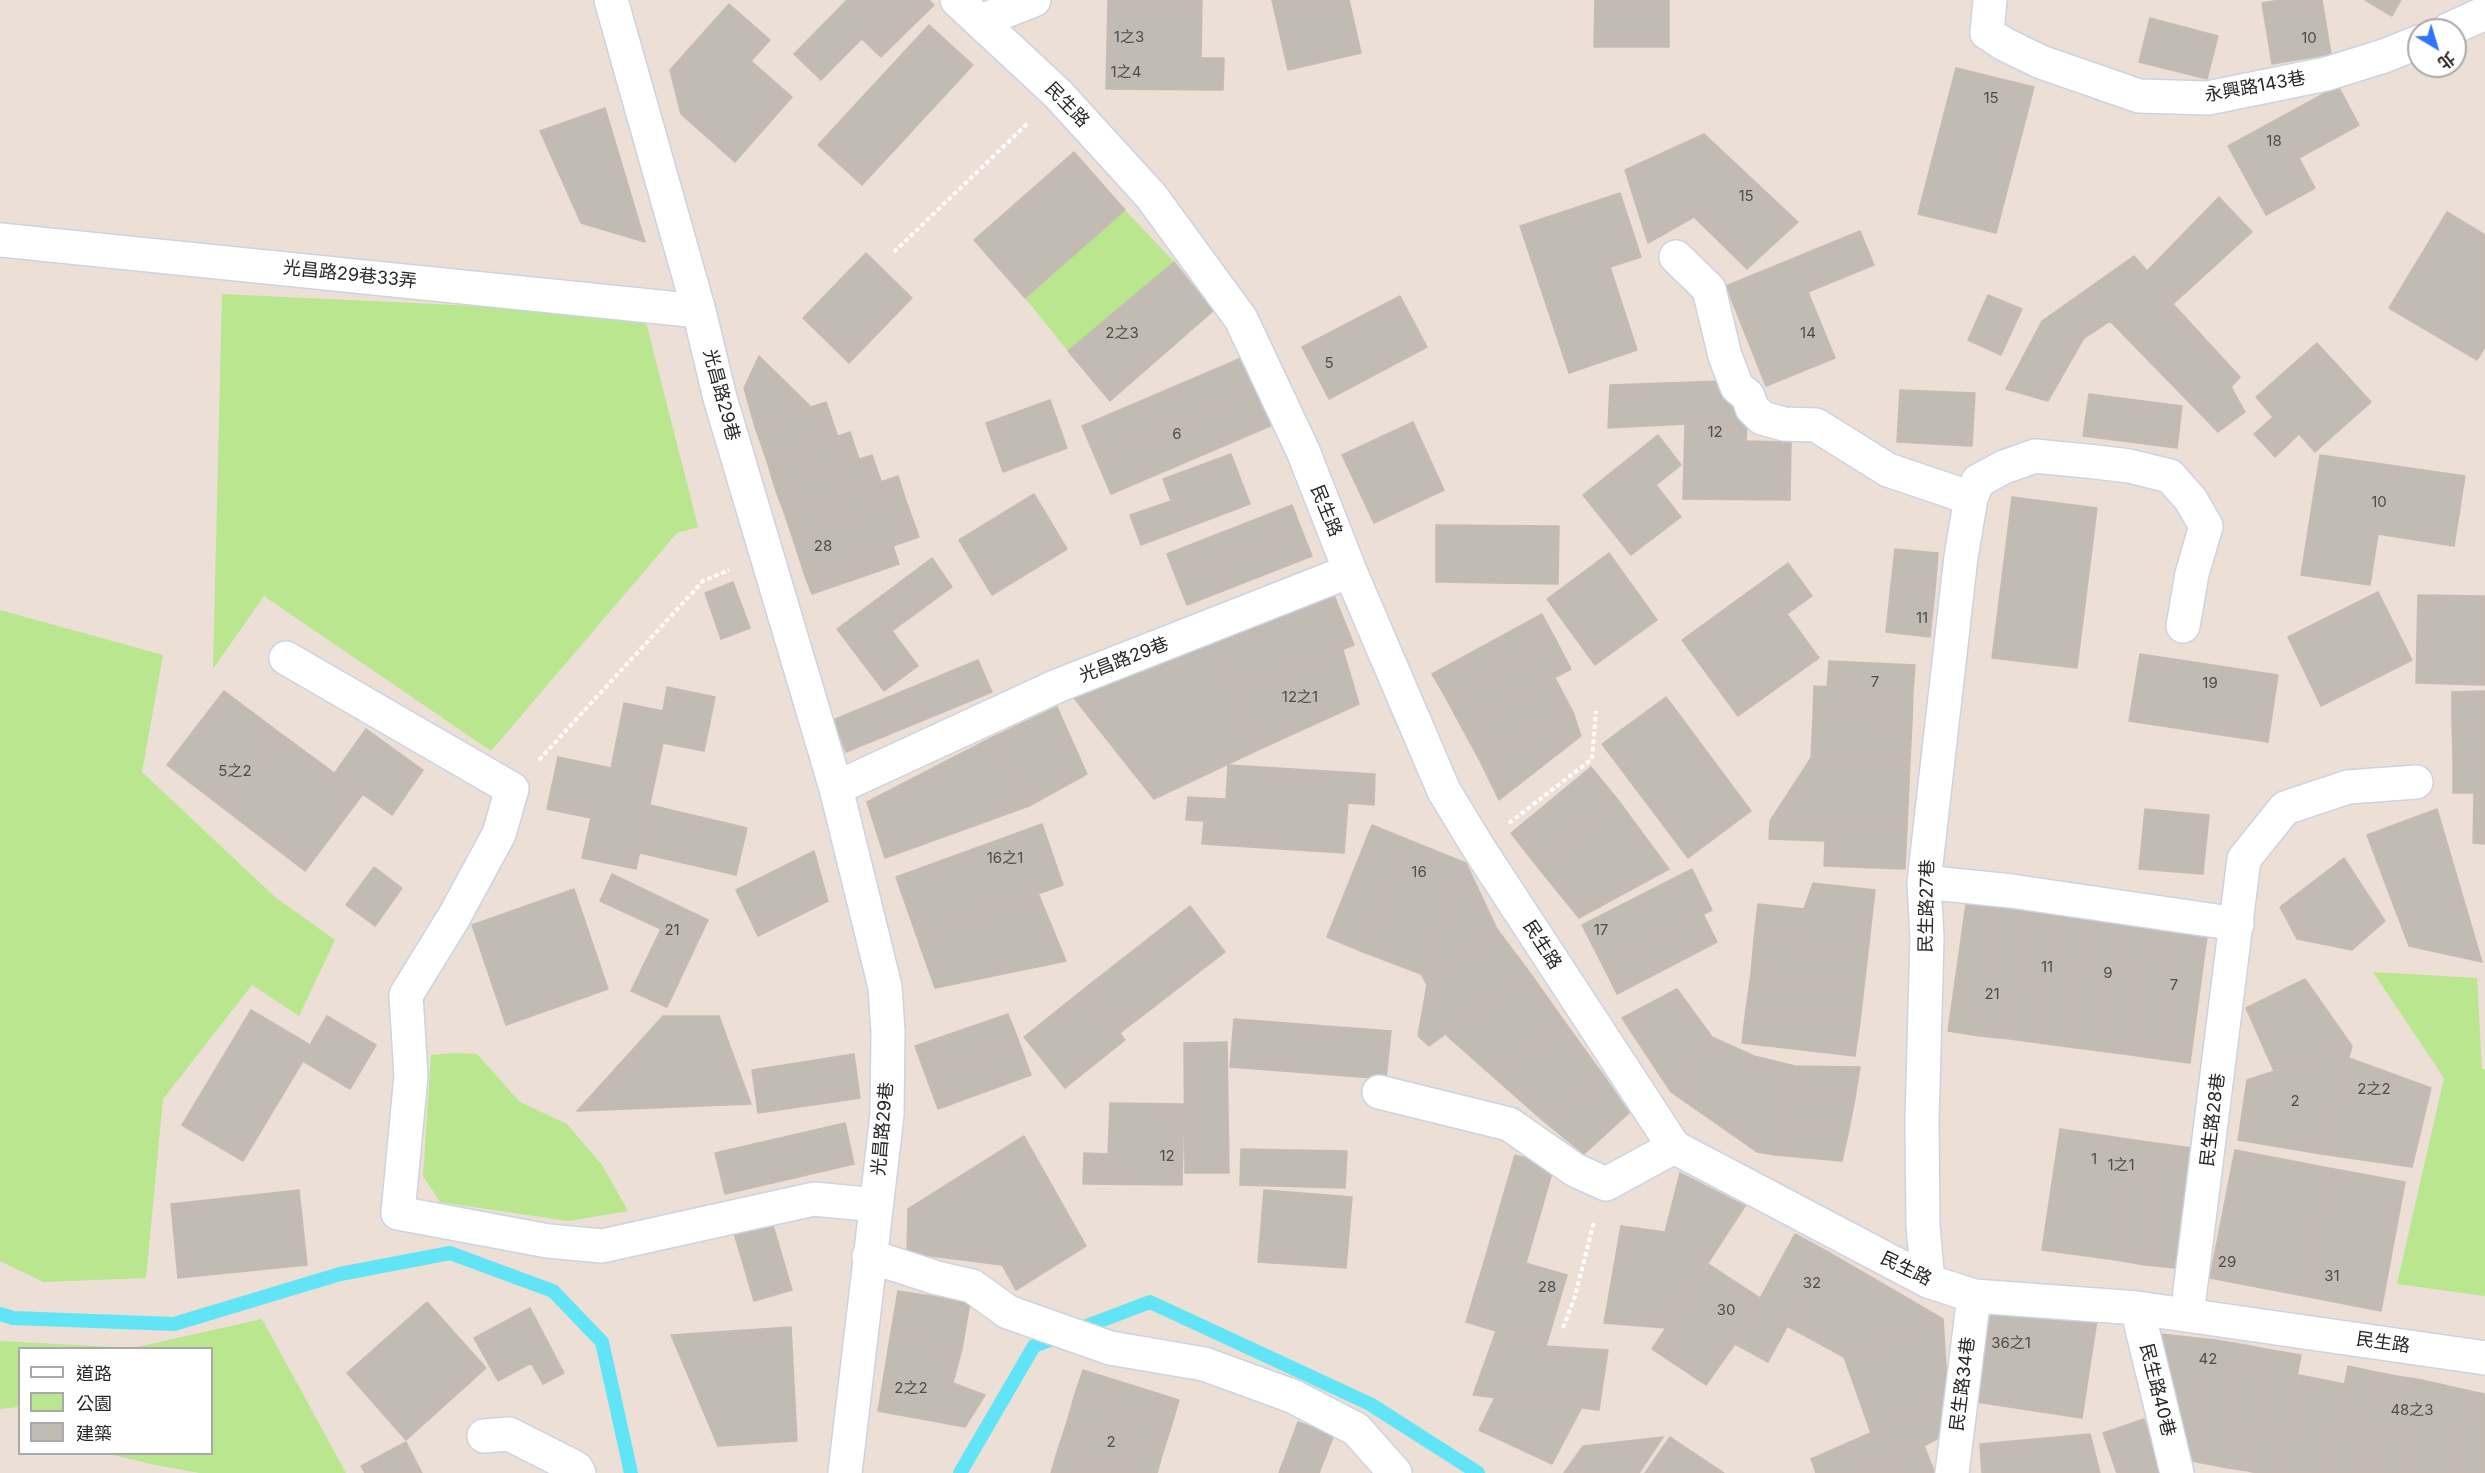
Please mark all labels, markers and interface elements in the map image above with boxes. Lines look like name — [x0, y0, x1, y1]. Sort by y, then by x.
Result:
north arrow — [2407, 18, 2467, 78]
house number: 1之3 — [1114, 28, 1144, 46]
house number: 10 — [2301, 29, 2317, 47]
text: 北 — [2434, 48, 2459, 73]
house number: 1之4 — [1111, 63, 1141, 81]
street label: 永興路143巷 — [2203, 68, 2307, 106]
street label: 民生路 — [1040, 78, 1094, 132]
house number: 15 — [1983, 89, 1999, 107]
house number: 18 — [2266, 132, 2282, 150]
house number: 15 — [1738, 187, 1754, 205]
street label: 光昌路29巷33弄 — [282, 257, 418, 293]
house number: 2之3 — [1105, 324, 1139, 342]
house number: 14 — [1800, 324, 1816, 342]
street label: 光昌路29巷 — [698, 347, 744, 443]
house number: 5 — [1324, 354, 1334, 372]
house number: 12 — [1707, 423, 1723, 441]
house number: 6 — [1172, 425, 1182, 443]
street label: 民生路 — [1306, 482, 1346, 540]
house number: 10 — [2371, 493, 2387, 511]
house number: 28 — [814, 537, 832, 555]
house number: 11 — [1916, 609, 1928, 627]
street label: 光昌路29巷 — [1076, 633, 1172, 687]
house number: 7 — [1871, 673, 1879, 691]
house number: 19 — [2202, 674, 2218, 692]
house number: 12之1 — [1282, 688, 1318, 706]
house number: 5之2 — [218, 762, 252, 780]
house number: 16之1 — [987, 849, 1023, 867]
street label: 民生路27巷 — [1915, 859, 1939, 953]
house number: 16 — [1411, 863, 1427, 881]
street label: 民生路 — [1518, 916, 1566, 974]
house number: 21 — [664, 921, 680, 939]
house number: 17 — [1594, 921, 1608, 939]
house number: 11 — [2041, 958, 2053, 976]
house number: 9 — [2103, 964, 2113, 982]
house number: 7 — [2170, 976, 2178, 994]
house number: 21 — [1984, 985, 2000, 1003]
street label: 民生路28巷 — [2197, 1072, 2229, 1168]
house number: 2之2 — [2357, 1080, 2391, 1098]
street label: 光昌路29巷 — [868, 1081, 898, 1177]
house number: 2 — [2290, 1092, 2300, 1110]
house number: 12 — [1159, 1147, 1175, 1165]
house number: 1 — [2091, 1150, 2097, 1168]
house number: 1之1 — [2107, 1156, 2135, 1174]
street label: 民生路 — [1877, 1247, 1935, 1291]
house number: 29 — [2218, 1253, 2236, 1271]
house number: 31 — [2324, 1267, 2340, 1285]
house number: 32 — [1803, 1274, 1821, 1292]
house number: 28 — [1538, 1278, 1556, 1296]
house number: 30 — [1717, 1301, 1735, 1319]
street label: 民生路 — [2355, 1329, 2411, 1357]
house number: 36之1 — [1991, 1334, 2031, 1352]
street label: 民生路34巷 — [1947, 1336, 1979, 1432]
street label: 民生路40巷 — [2135, 1341, 2179, 1439]
legend — [18, 1347, 213, 1455]
house number: 42 — [2199, 1350, 2217, 1368]
text: 道路 — [76, 1363, 112, 1384]
house number: 2之2 — [894, 1379, 928, 1397]
text: 公園 — [76, 1393, 112, 1414]
house number: 48之3 — [2390, 1401, 2434, 1419]
text: 建築 — [76, 1423, 112, 1444]
house number: 2 — [1106, 1433, 1116, 1451]

